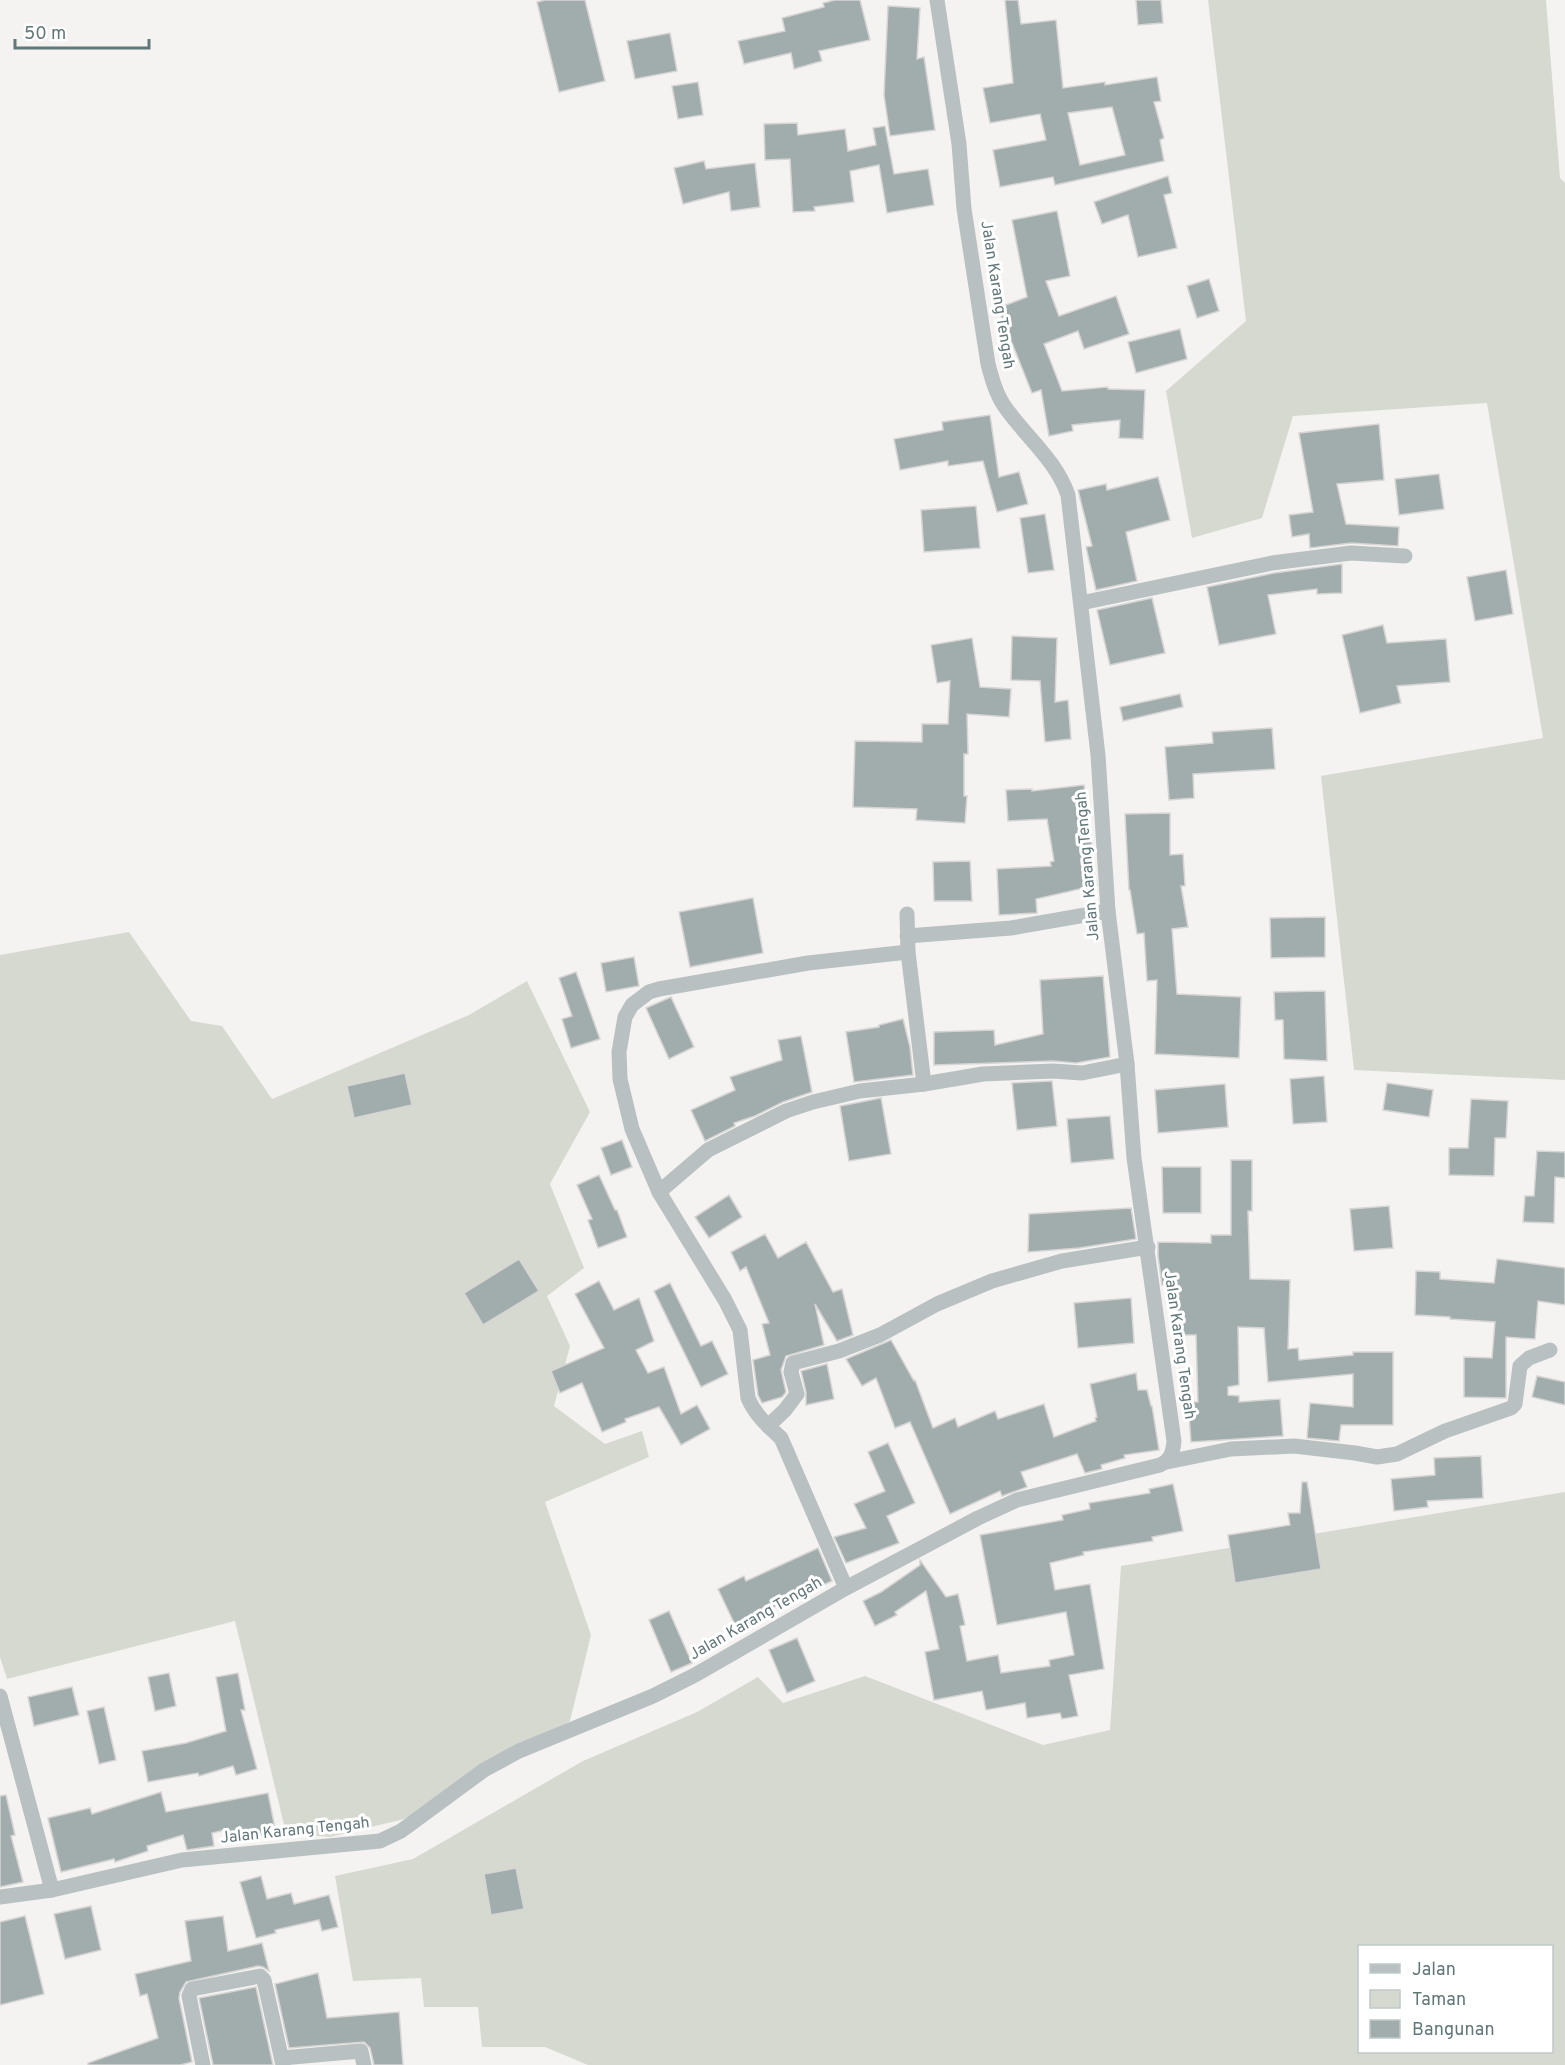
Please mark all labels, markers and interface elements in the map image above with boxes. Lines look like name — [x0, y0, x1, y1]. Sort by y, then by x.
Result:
scale bar — [15, 12, 148, 50]
text: 50 m — [24, 23, 66, 46]
street label: Jalan Karang Tengah — [975, 219, 1019, 371]
street label: Jalan Karang Tengah — [1072, 790, 1104, 942]
street label: Jalan Karang Tengah — [1159, 1269, 1199, 1421]
street label: Jalan Karang Tengah — [686, 1573, 826, 1665]
street label: Jalan Karang Tengah — [219, 1813, 371, 1849]
legend — [1358, 1945, 1553, 2053]
text: Jalan — [1412, 1959, 1456, 1982]
text: Taman — [1412, 1989, 1466, 2012]
text: Bangunan — [1412, 2019, 1495, 2042]

